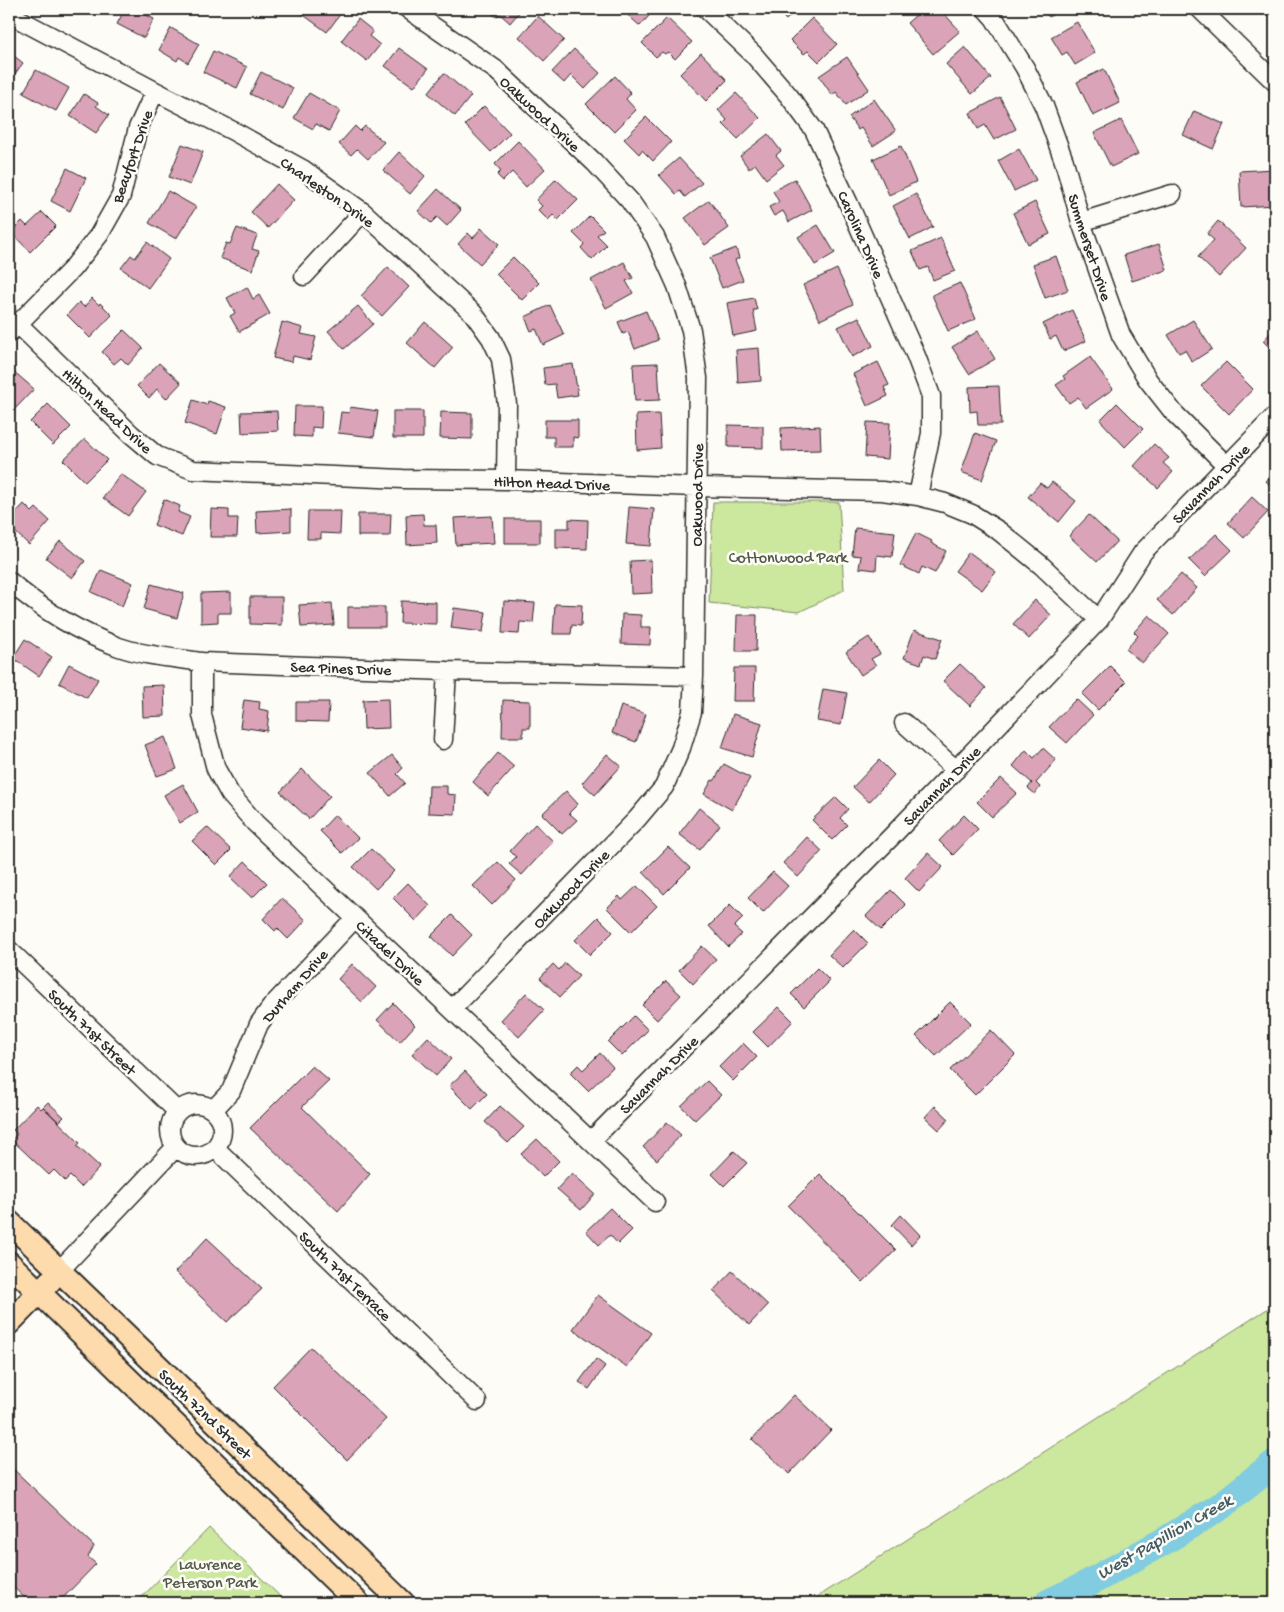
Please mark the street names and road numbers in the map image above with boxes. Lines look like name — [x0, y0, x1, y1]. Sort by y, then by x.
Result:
street label: Oakwood Drive — [495, 74, 583, 158]
street label: Beaufort Drive — [109, 108, 159, 207]
street label: Charleston Drive — [275, 154, 377, 234]
street label: Carolina Drive — [831, 189, 887, 283]
street label: Summerset Drive — [1061, 192, 1114, 304]
street label: Hilton Head Drive — [56, 366, 155, 460]
street label: Savannah Drive — [1170, 441, 1256, 529]
street label: Oakwood Drive — [689, 443, 710, 547]
street label: Hilton Head Drive — [493, 474, 611, 497]
street label: Sea Pines Drive — [290, 659, 392, 682]
street label: Savannah Drive — [901, 743, 987, 831]
street label: Oakwood Drive — [530, 846, 616, 934]
street label: Citadel Drive — [350, 918, 428, 992]
street label: Durham Drive — [259, 946, 334, 1029]
street label: South 71st Street — [42, 986, 140, 1082]
street label: Savannah Drive — [617, 1033, 704, 1120]
street label: South 71st Terrace — [293, 1228, 394, 1327]
street label: South 72nd Street — [153, 1366, 255, 1466]

